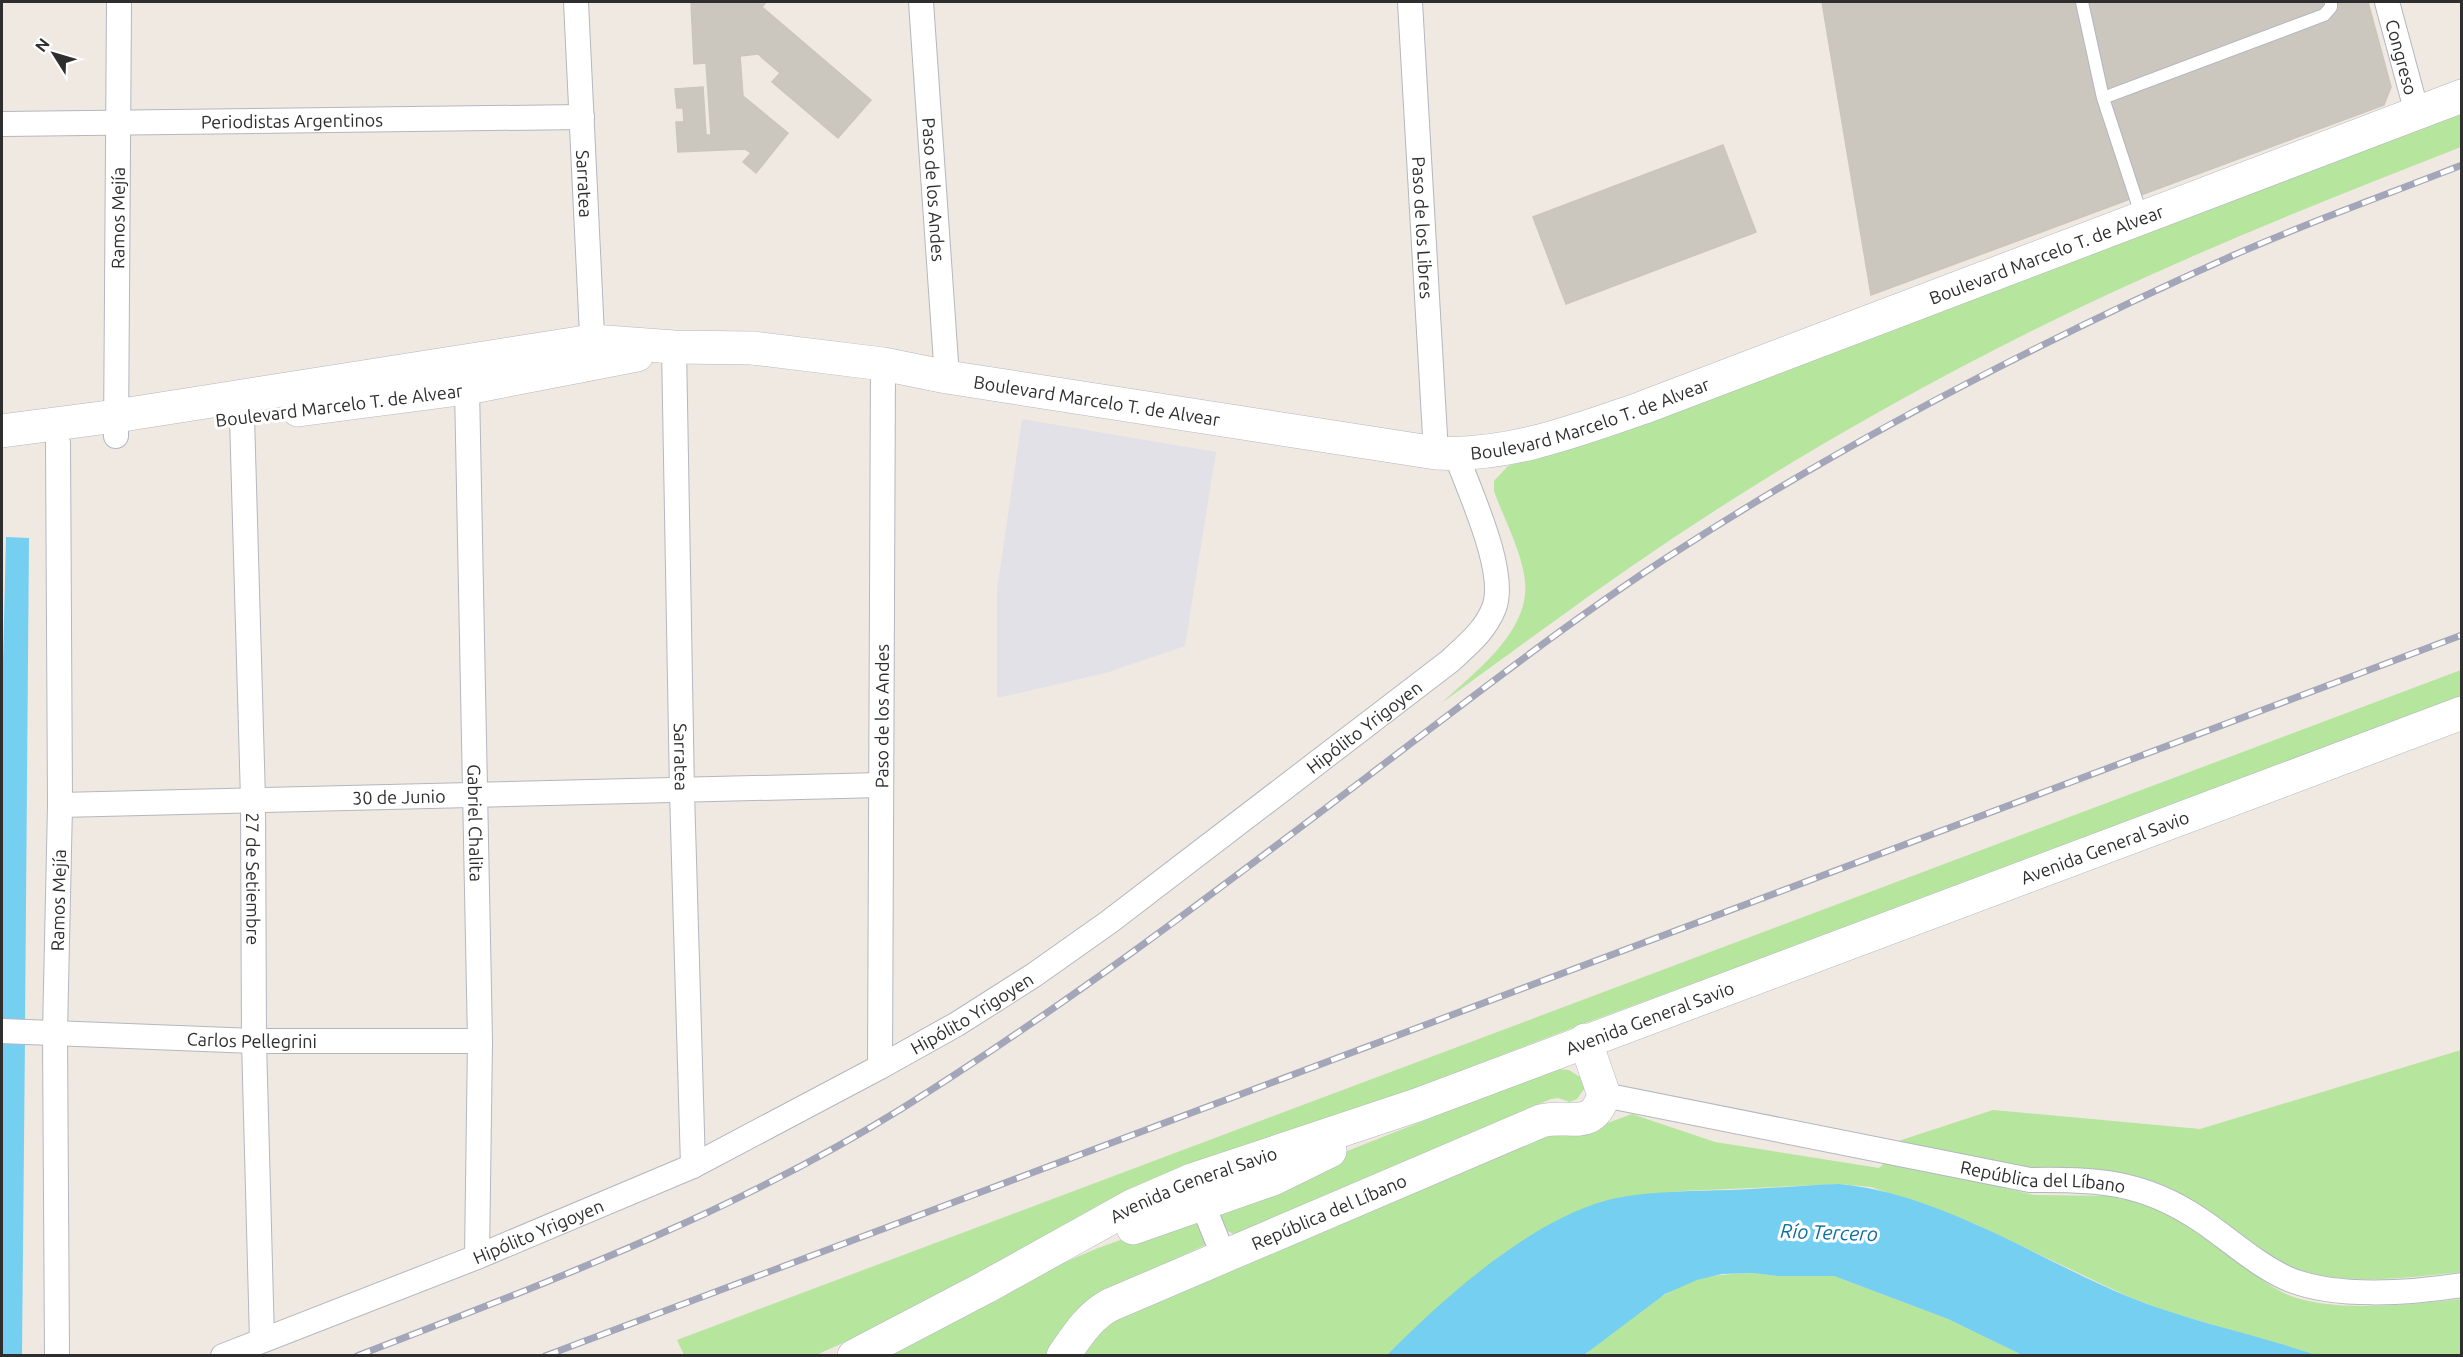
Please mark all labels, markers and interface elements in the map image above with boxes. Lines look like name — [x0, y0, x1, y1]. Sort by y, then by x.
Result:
street label: Congreso — [2382, 17, 2422, 97]
north arrow — [24, 24, 84, 84]
text: N — [31, 35, 53, 55]
street label: Periodistas Argentinos — [201, 109, 383, 132]
street label: Paso de los Andes — [919, 117, 949, 262]
street label: Sarratea — [573, 149, 596, 218]
street label: Paso de los Libres — [1409, 156, 1437, 300]
street label: Ramos Mejía — [107, 167, 128, 269]
street label: Boulevard Marcelo T. de Alvear — [1926, 201, 2166, 308]
street label: Boulevard Marcelo T. de Alvear — [972, 371, 1222, 429]
street label: Boulevard Marcelo T. de Alvear — [1469, 373, 1712, 463]
street label: Boulevard Marcelo T. de Alvear — [214, 380, 464, 430]
street label: Paso de los Andes — [871, 644, 892, 788]
street label: Hipólito Yrigoyen — [1302, 676, 1425, 777]
street label: Sarratea — [671, 723, 692, 791]
street label: Gabriel Chalita — [464, 764, 487, 882]
street label: 30 de Junio — [352, 786, 446, 807]
street label: Avenida General Savio — [2018, 806, 2192, 888]
street label: 27 de Setiembre — [243, 812, 264, 945]
street label: Ramos Mejía — [47, 849, 69, 951]
street label: Hipólito Yrigoyen — [907, 968, 1037, 1058]
street label: Avenida General Savio — [1563, 977, 1737, 1058]
street label: Carlos Pellegrini — [186, 1028, 317, 1051]
street label: Avenida General Savio — [1106, 1142, 1279, 1226]
street label: República del Líbano — [1959, 1156, 2128, 1196]
street label: República del Líbano — [1248, 1170, 1409, 1254]
street label: Hipólito Yrigoyen — [470, 1195, 606, 1268]
water label: Río Tercero — [1780, 1219, 1878, 1245]

